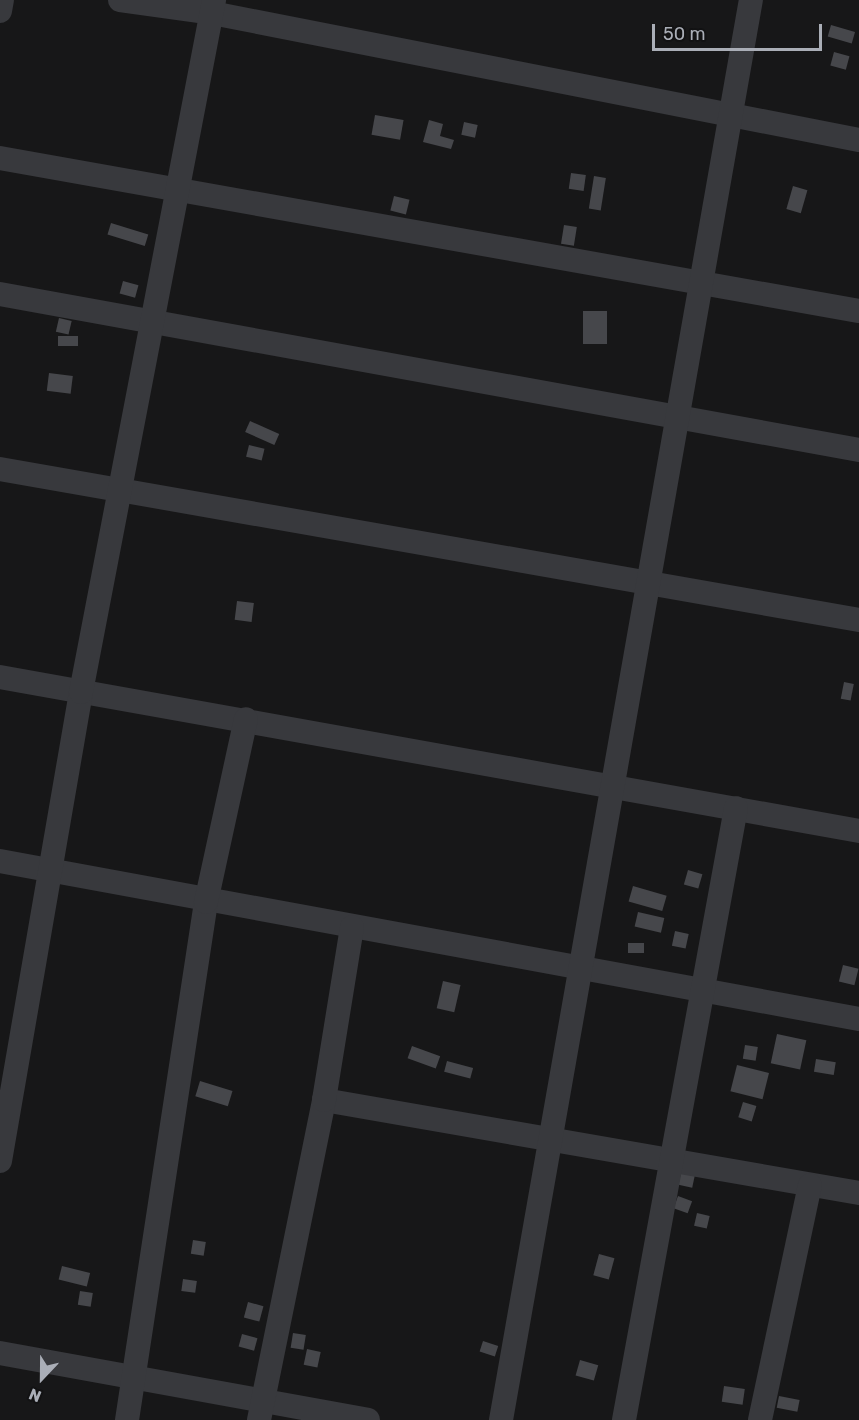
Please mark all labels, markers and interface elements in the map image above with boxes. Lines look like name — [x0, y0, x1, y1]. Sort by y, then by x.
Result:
scale bar — [655, 12, 824, 50]
text: 50 m — [663, 23, 706, 45]
north arrow — [12, 1348, 72, 1408]
text: N — [26, 1384, 44, 1406]

